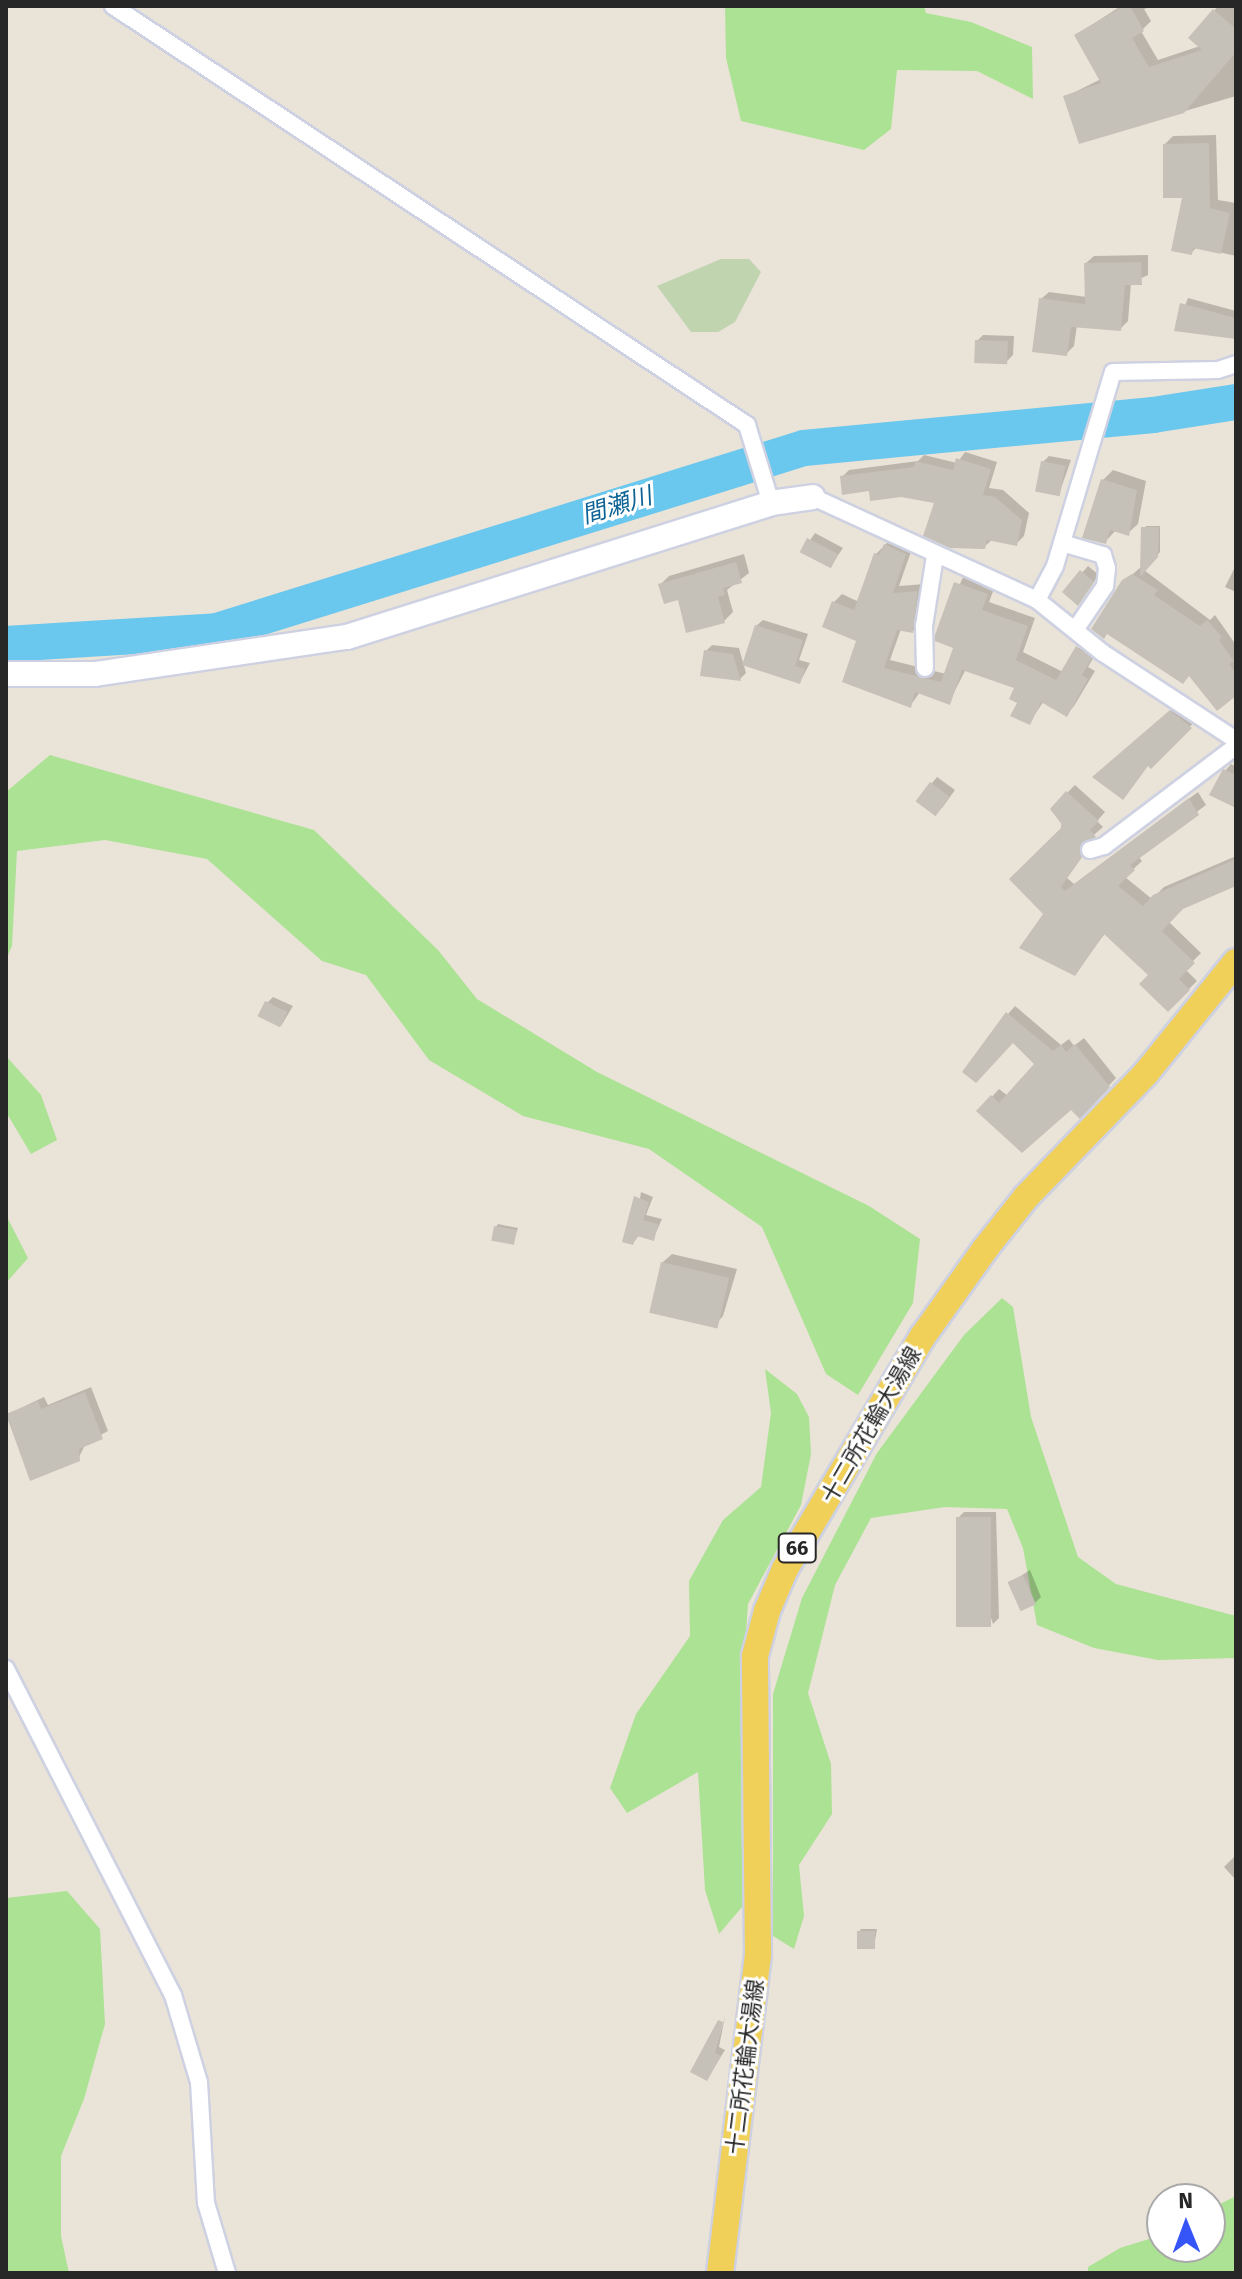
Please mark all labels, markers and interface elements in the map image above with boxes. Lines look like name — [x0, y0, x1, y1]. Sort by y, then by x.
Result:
water label: 間瀬川 — [578, 482, 656, 530]
street label: 十二所花輪大湯線 — [816, 1342, 926, 1508]
road number: 66 — [777, 1532, 817, 1564]
street label: 十二所花輪大湯線 — [721, 1978, 769, 2156]
north arrow — [1146, 2183, 1226, 2263]
text: N — [1178, 2187, 1193, 2214]

